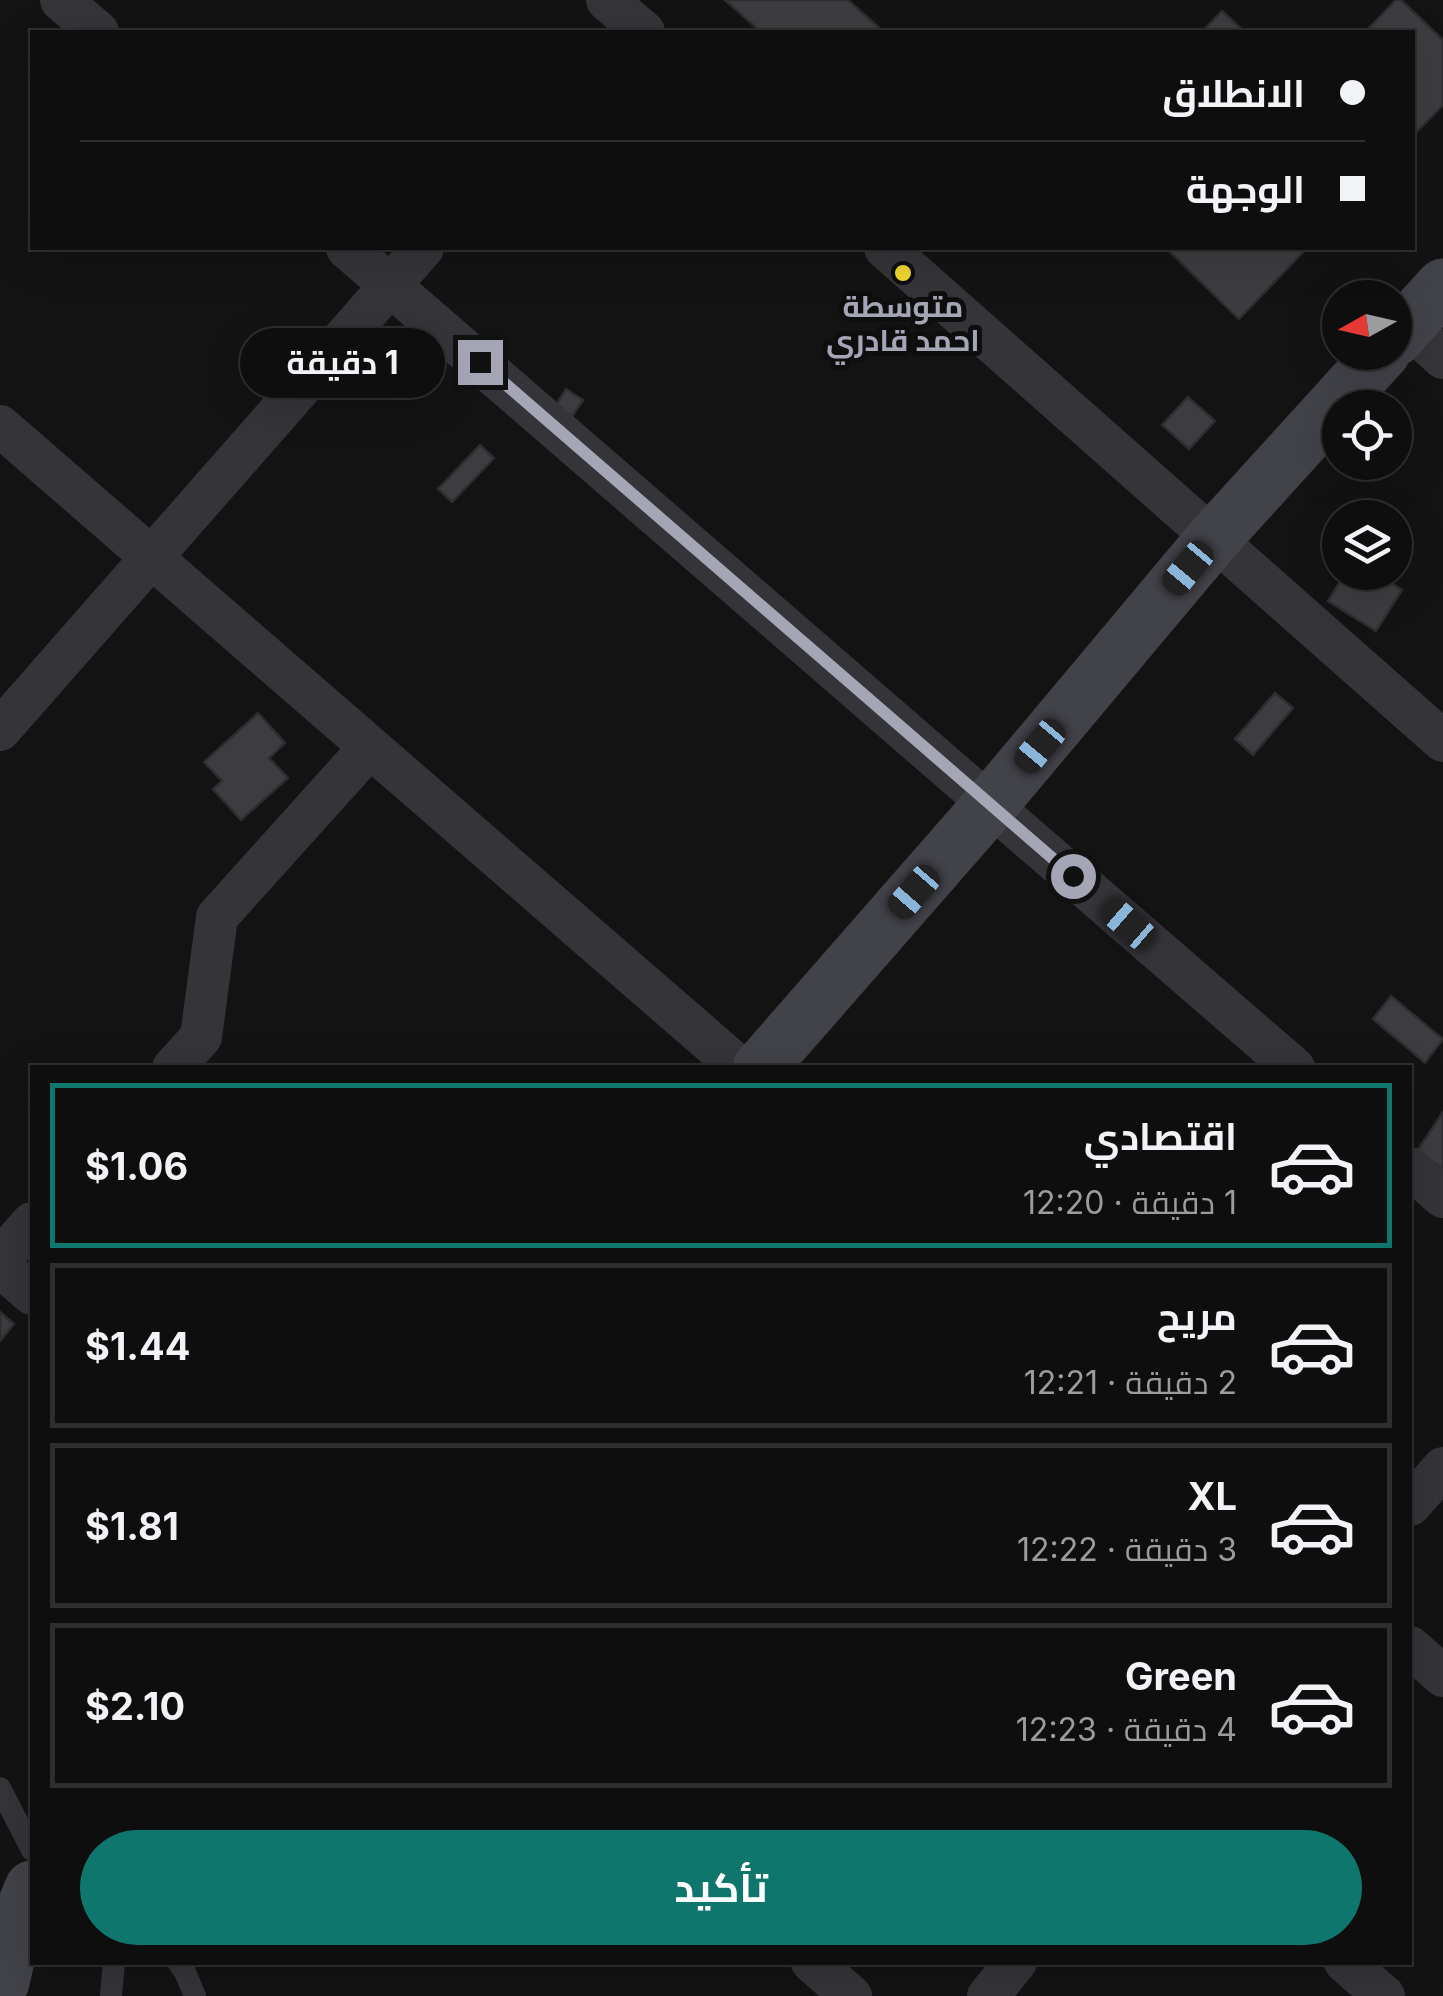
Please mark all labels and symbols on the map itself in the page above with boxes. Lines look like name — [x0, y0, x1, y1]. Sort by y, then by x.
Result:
marker: متوسطة احمد قادري — [892, 262, 914, 284]
north arrow — [1322, 280, 1412, 370]
place label: متوسطة احمد قادري — [826, 288, 980, 365]
callout: 1 دقيقة — [240, 327, 445, 397]
route end — [458, 340, 503, 385]
car — [1157, 535, 1219, 601]
car — [1009, 713, 1071, 779]
route start — [1051, 854, 1096, 899]
car — [883, 860, 945, 924]
car — [1096, 893, 1160, 955]

